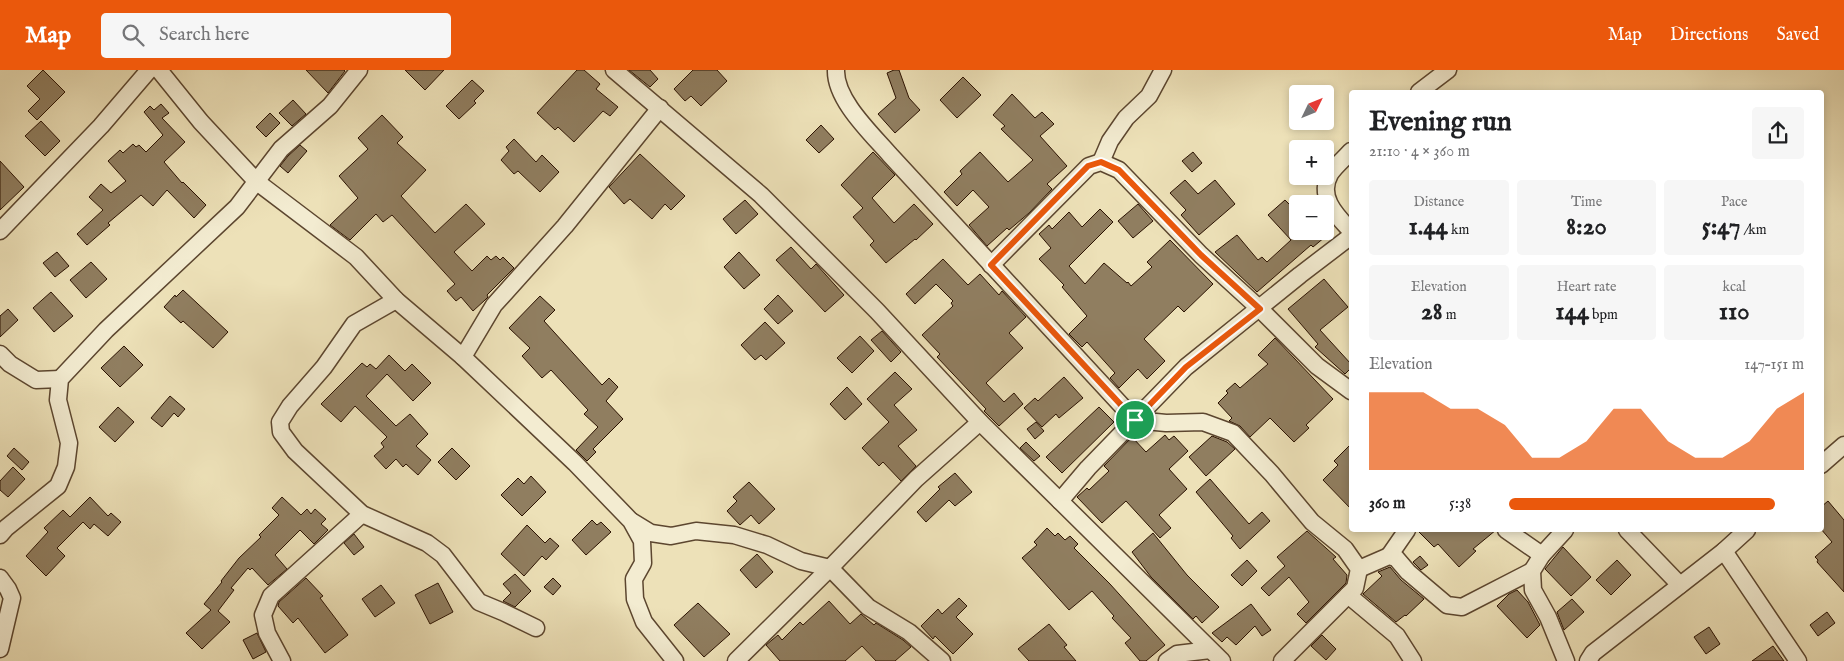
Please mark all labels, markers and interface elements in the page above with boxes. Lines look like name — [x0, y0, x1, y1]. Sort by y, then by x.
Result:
search box — [101, 13, 451, 58]
text: Map — [25, 20, 71, 51]
icon: search — [119, 21, 147, 49]
text: Search here — [159, 23, 250, 47]
text: Map — [1608, 24, 1642, 47]
text: Directions — [1670, 24, 1748, 47]
text: Saved — [1776, 24, 1819, 47]
north arrow — [1289, 85, 1334, 130]
map controls — [1289, 85, 1334, 240]
text: Evening run — [1369, 105, 1512, 140]
button: share — [1752, 107, 1804, 159]
button: + — [1289, 140, 1334, 185]
text: 21:10 · 4 × 360 m — [1369, 142, 1470, 162]
text: Distance — [1414, 193, 1464, 211]
text: Time — [1571, 193, 1602, 211]
text: Pace — [1721, 193, 1747, 211]
button: − — [1289, 195, 1334, 240]
text: 1.44 — [1408, 211, 1448, 243]
text: 8:20 — [1566, 211, 1607, 243]
text: 5:47 — [1702, 211, 1741, 243]
text: km — [1448, 221, 1469, 239]
text: /km — [1741, 221, 1767, 239]
text: Elevation — [1411, 278, 1467, 296]
text: Heart rate — [1557, 278, 1616, 296]
text: kcal — [1722, 278, 1746, 296]
text: 28 — [1421, 296, 1443, 328]
text: 144 — [1555, 296, 1589, 328]
text: 110 — [1719, 296, 1750, 328]
text: m — [1443, 306, 1457, 324]
text: bpm — [1589, 306, 1618, 324]
text: Elevation — [1369, 355, 1432, 375]
text: 147–151 m — [1744, 355, 1804, 375]
pin — [1114, 399, 1156, 441]
icon: arrive — [1121, 406, 1149, 434]
text: 360 m — [1369, 494, 1405, 514]
text: 5:38 — [1449, 494, 1471, 514]

